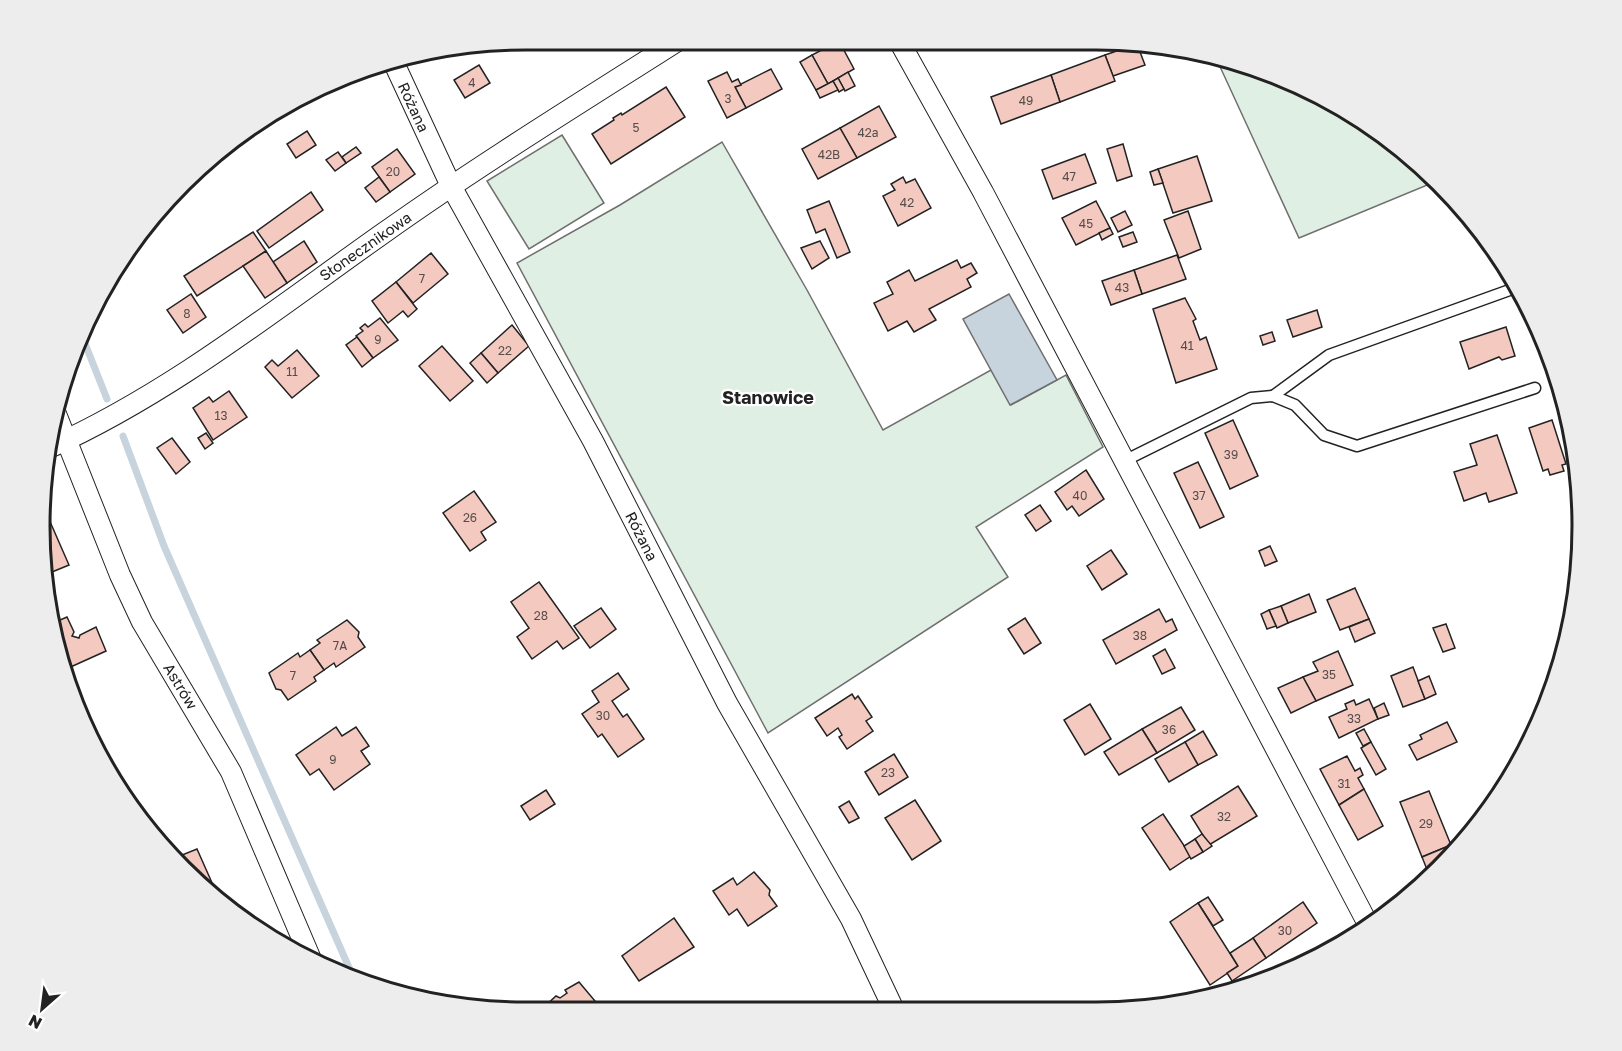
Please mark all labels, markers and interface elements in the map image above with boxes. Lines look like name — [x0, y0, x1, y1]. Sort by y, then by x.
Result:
house number: 4 — [468, 75, 476, 90]
street label: Różana — [395, 79, 433, 135]
house number: 3 — [724, 91, 732, 106]
house number: 49 — [1019, 93, 1033, 108]
house number: 5 — [633, 120, 640, 135]
house number: 42a — [857, 125, 879, 140]
house number: 42B — [818, 147, 840, 162]
house number: 20 — [386, 164, 400, 179]
house number: 47 — [1062, 169, 1076, 184]
house number: 42 — [900, 195, 914, 210]
street label: Słonecznikowa — [316, 208, 414, 284]
house number: 45 — [1079, 216, 1093, 231]
house number: 7 — [419, 271, 425, 286]
house number: 43 — [1115, 280, 1129, 295]
house number: 8 — [183, 306, 191, 321]
house number: 9 — [374, 332, 382, 347]
house number: 41 — [1180, 338, 1194, 353]
house number: 22 — [498, 343, 512, 358]
house number: 11 — [286, 364, 298, 379]
district label: Stanowice — [722, 386, 814, 408]
house number: 13 — [215, 408, 227, 423]
house number: 39 — [1224, 447, 1238, 462]
house number: 40 — [1073, 488, 1087, 503]
house number: 37 — [1192, 488, 1206, 503]
street label: Różana — [622, 508, 662, 564]
house number: 26 — [463, 510, 477, 525]
house number: 28 — [534, 608, 548, 623]
house number: 38 — [1133, 628, 1147, 643]
house number: 7A — [333, 638, 347, 653]
street label: Astrów — [160, 660, 202, 712]
house number: 35 — [1322, 667, 1336, 682]
house number: 7 — [290, 668, 296, 683]
house number: 30 — [596, 708, 610, 723]
house number: 33 — [1347, 711, 1361, 726]
house number: 36 — [1162, 722, 1176, 737]
house number: 9 — [329, 752, 337, 767]
house number: 23 — [881, 765, 895, 780]
house number: 31 — [1338, 776, 1351, 791]
house number: 32 — [1217, 809, 1231, 824]
house number: 29 — [1419, 816, 1433, 831]
house number: 30 — [1278, 923, 1292, 938]
north arrow — [12, 979, 72, 1039]
text: N — [25, 1011, 45, 1034]

